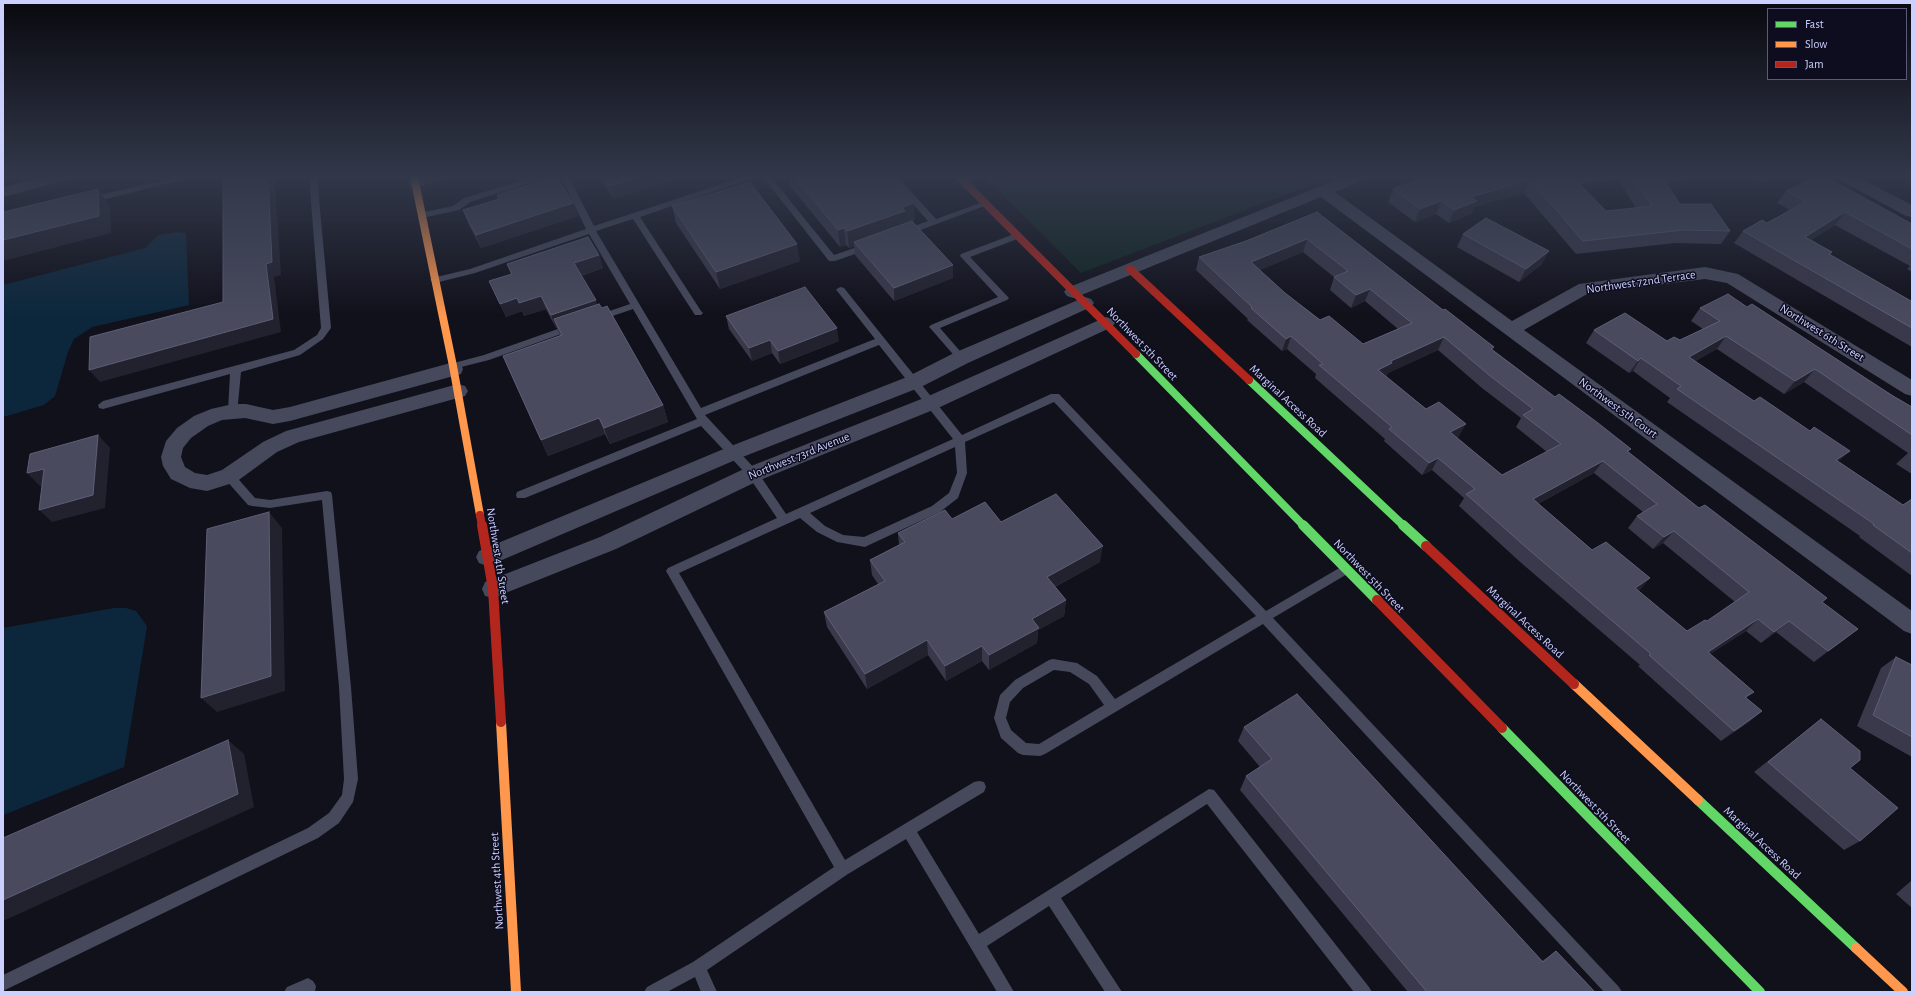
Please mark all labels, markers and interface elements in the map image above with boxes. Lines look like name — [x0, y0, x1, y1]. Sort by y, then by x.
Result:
legend — [1767, 8, 1907, 80]
text: Fast — [1805, 18, 1824, 30]
text: Slow — [1805, 38, 1827, 50]
text: Jam — [1805, 58, 1824, 70]
street label: Northwest 72nd Terrace — [1586, 267, 1696, 297]
street label: Northwest 6th Street — [1777, 301, 1867, 365]
street label: Northwest 5th Street — [1103, 304, 1181, 384]
street label: Marginal Access Road — [1246, 362, 1330, 440]
street label: Northwest 5th Court — [1576, 375, 1660, 441]
street label: Northwest 73rd Avenue — [746, 429, 852, 483]
street label: Northwest 4th Street — [483, 507, 513, 605]
street label: Northwest 5th Street — [1330, 536, 1408, 616]
street label: Marginal Access Road — [1483, 583, 1567, 661]
street label: Northwest 5th Street — [1556, 767, 1634, 847]
street label: Marginal Access Road — [1720, 804, 1804, 882]
street label: Northwest 4th Street — [487, 832, 507, 930]

